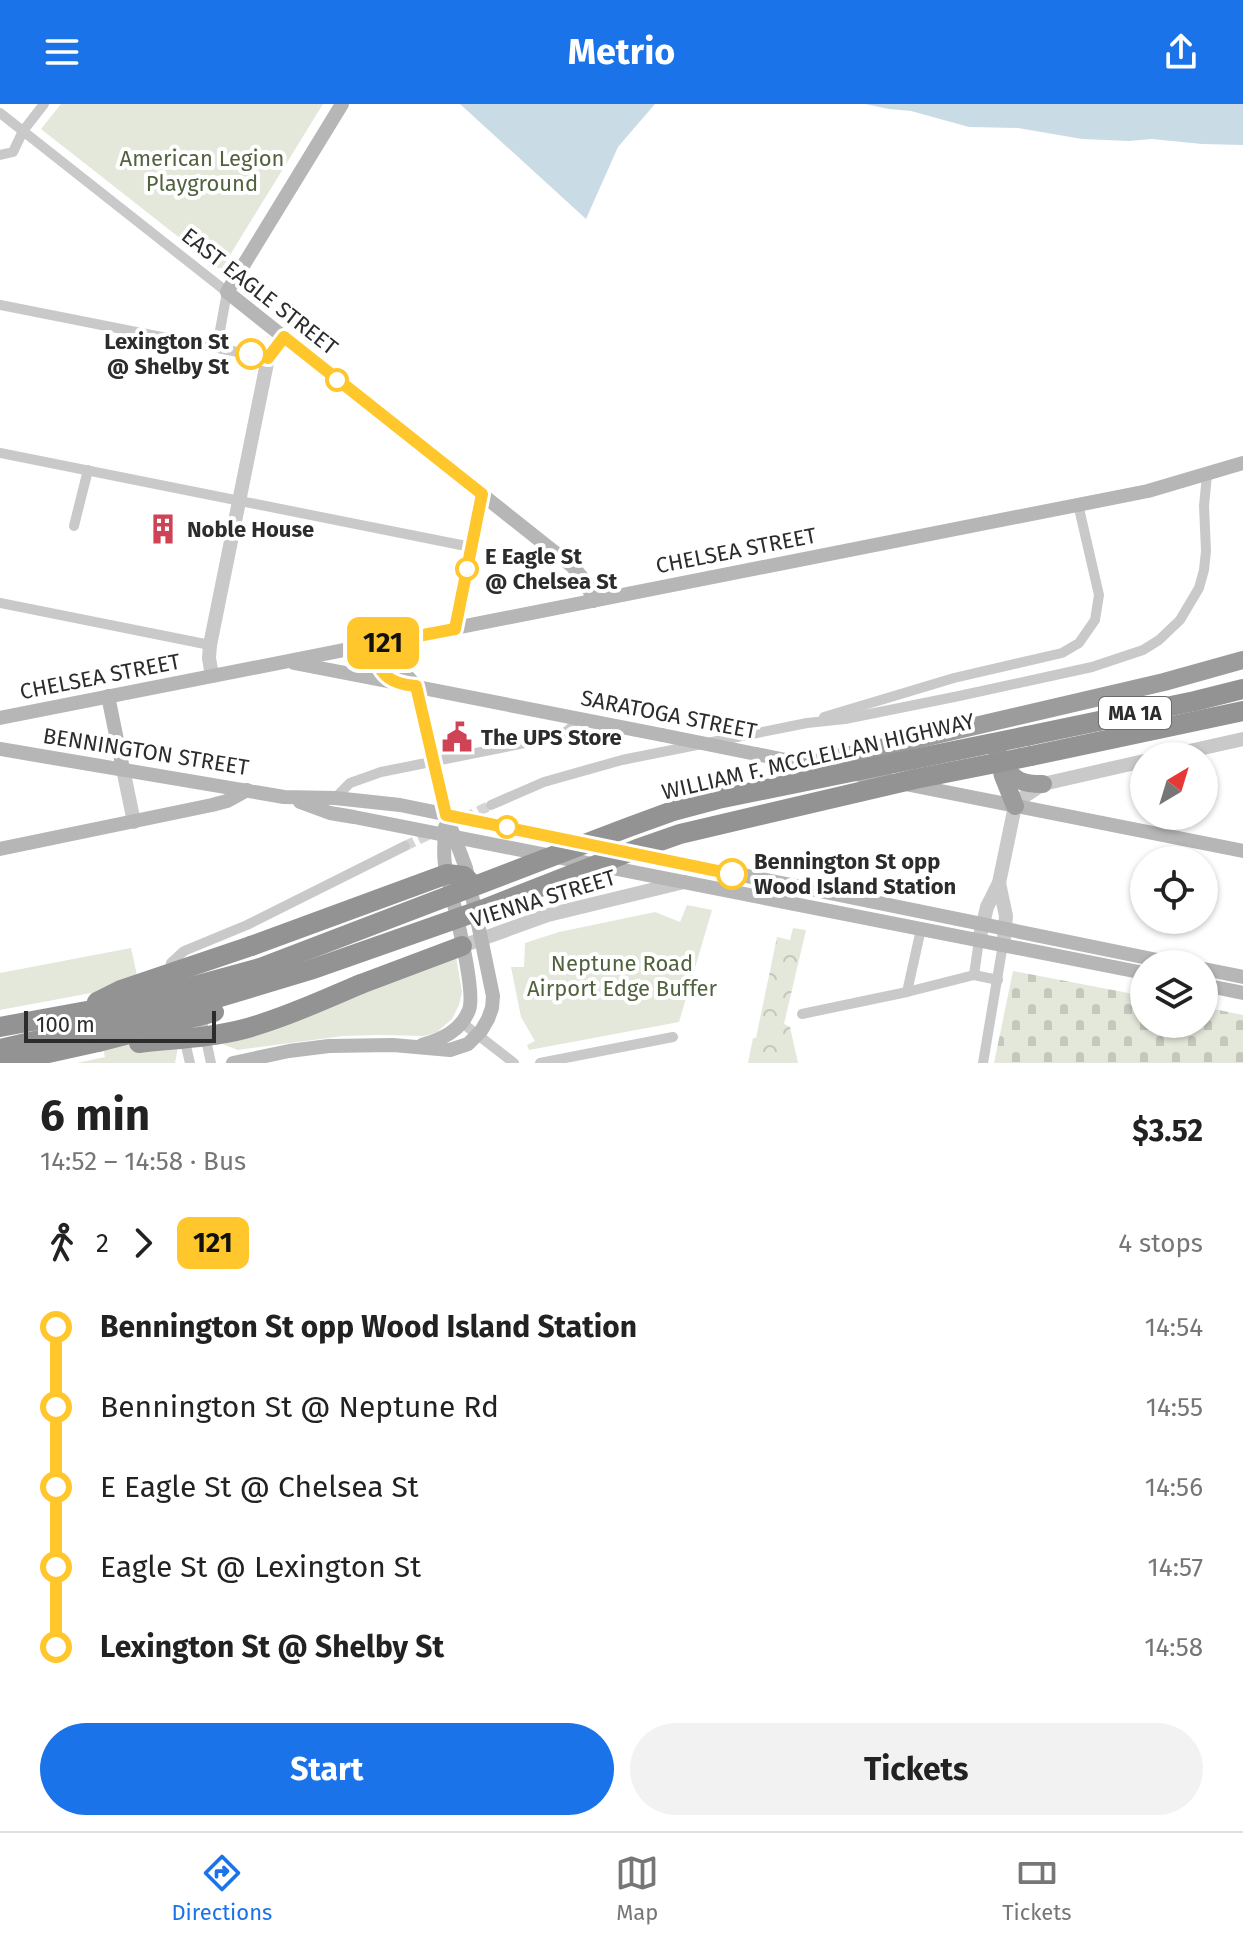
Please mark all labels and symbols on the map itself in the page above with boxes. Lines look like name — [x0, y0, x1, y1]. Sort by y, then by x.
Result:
park label: American Legion Playground — [120, 145, 284, 197]
street label: EAST EAGLE STREET — [176, 222, 344, 361]
place label: Lexington St @ Shelby St — [104, 328, 230, 380]
marker: Lexington St @ Shelby St — [236, 339, 266, 369]
unlabelled marker — [326, 369, 348, 391]
building icon: Noble House — [146, 512, 180, 546]
place label: Noble House — [187, 516, 314, 543]
street label: CHELSEA STREET — [654, 522, 819, 579]
place label: E Eagle St @ Chelsea St — [485, 543, 618, 595]
marker: E Eagle St @ Chelsea St — [456, 558, 478, 580]
line badge: 121 — [337, 617, 429, 669]
street label: CHELSEA STREET — [18, 648, 183, 705]
street label: SARATOGA STREET — [579, 684, 760, 745]
road number: MA 1A — [1099, 697, 1171, 729]
street label: WILLIAM F. MCCLELLAN HIGHWAY — [659, 707, 977, 806]
public building icon: The UPS Store — [440, 720, 474, 754]
street label: BENNINGTON STREET — [41, 722, 251, 781]
place label: The UPS Store — [481, 724, 622, 751]
north arrow — [1130, 742, 1218, 830]
unlabelled marker — [496, 816, 518, 838]
place label: Bennington St opp Wood Island Station — [754, 848, 956, 900]
marker: Bennington St opp Wood Island Station — [717, 859, 747, 889]
street label: VIENNA STREET — [467, 863, 619, 933]
park label: Neptune Road Airport Edge Buffer — [527, 950, 718, 1002]
scale bar — [24, 1007, 216, 1043]

